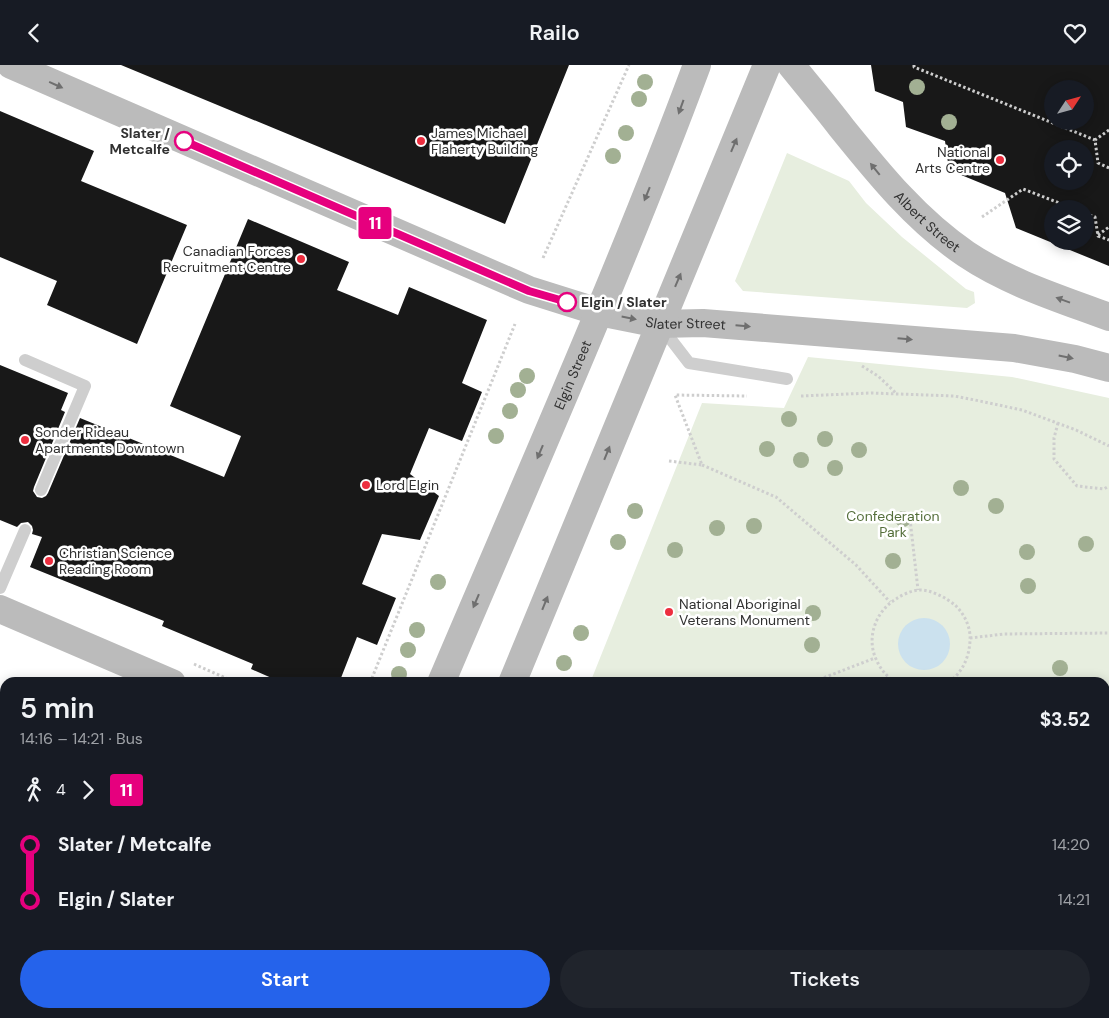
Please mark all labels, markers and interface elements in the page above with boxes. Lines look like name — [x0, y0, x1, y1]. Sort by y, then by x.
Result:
text: Railo — [529, 18, 580, 47]
icon: back — [20, 19, 48, 47]
icon: heart — [1061, 19, 1089, 47]
north arrow — [1044, 80, 1094, 130]
map controls — [1044, 80, 1094, 250]
one-way arrow — [49, 81, 63, 89]
one-way arrow — [677, 100, 685, 115]
place label: Slater / Metcalfe — [110, 124, 170, 158]
place label: James Michael Flaherty Building — [431, 124, 539, 158]
marker: Slater / Metcalfe — [174, 131, 194, 151]
marker: James Michael Flaherty Building — [415, 135, 427, 147]
one-way arrow — [730, 138, 738, 152]
button: locate — [1044, 140, 1094, 190]
place label: National Arts Centre — [915, 143, 990, 177]
marker: National Arts Centre — [994, 154, 1006, 166]
one-way arrow — [870, 163, 881, 176]
one-way arrow — [643, 187, 651, 202]
street label: Albert Street — [890, 187, 964, 256]
button: layers — [1044, 200, 1094, 250]
line badge: 11 — [352, 207, 398, 239]
text: 11 — [368, 211, 382, 235]
place label: Canadian Forces Recruitment Centre — [163, 242, 291, 276]
marker: Canadian Forces Recruitment Centre — [295, 253, 307, 265]
one-way arrow — [675, 273, 683, 287]
marker: Elgin / Slater — [557, 292, 577, 312]
place label: Elgin / Slater — [581, 293, 667, 311]
one-way arrow — [1055, 296, 1070, 304]
street label: Slater Street — [644, 313, 727, 334]
one-way arrow — [621, 315, 637, 323]
one-way arrow — [735, 322, 751, 330]
one-way arrow — [897, 335, 913, 343]
street label: Elgin Street — [550, 337, 595, 412]
one-way arrow — [1058, 354, 1074, 362]
place label: Sonder Rideau Apartments Downtown — [35, 423, 184, 457]
marker: Sonder Rideau Apartments Downtown — [19, 434, 31, 446]
one-way arrow — [536, 445, 544, 459]
one-way arrow — [603, 445, 611, 460]
place label: Lord Elgin — [376, 476, 439, 494]
marker: Lord Elgin — [360, 479, 372, 491]
park label: Confederation Park — [846, 507, 940, 541]
place label: Christian Science Reading Room — [59, 544, 172, 578]
marker: Christian Science Reading Room — [43, 555, 55, 567]
one-way arrow — [471, 594, 479, 608]
place label: National Aboriginal Veterans Monument — [679, 595, 810, 629]
one-way arrow — [542, 596, 549, 611]
marker: National Aboriginal Veterans Monument — [663, 606, 675, 618]
text: 5 min — [20, 690, 94, 727]
text: $3.52 — [1040, 707, 1090, 732]
text: 14:16 – 14:21 · Bus — [20, 728, 143, 749]
icon: walk — [20, 776, 48, 804]
icon: forward — [74, 776, 102, 804]
text: 11 — [120, 778, 133, 802]
text: 4 — [56, 779, 66, 800]
text: Slater / Metcalfe — [58, 832, 212, 857]
text: 14:20 — [1052, 834, 1090, 855]
text: Elgin / Slater — [58, 887, 174, 912]
text: 14:21 — [1058, 889, 1090, 910]
button: Start — [20, 950, 550, 1008]
button: Tickets — [560, 950, 1090, 1008]

